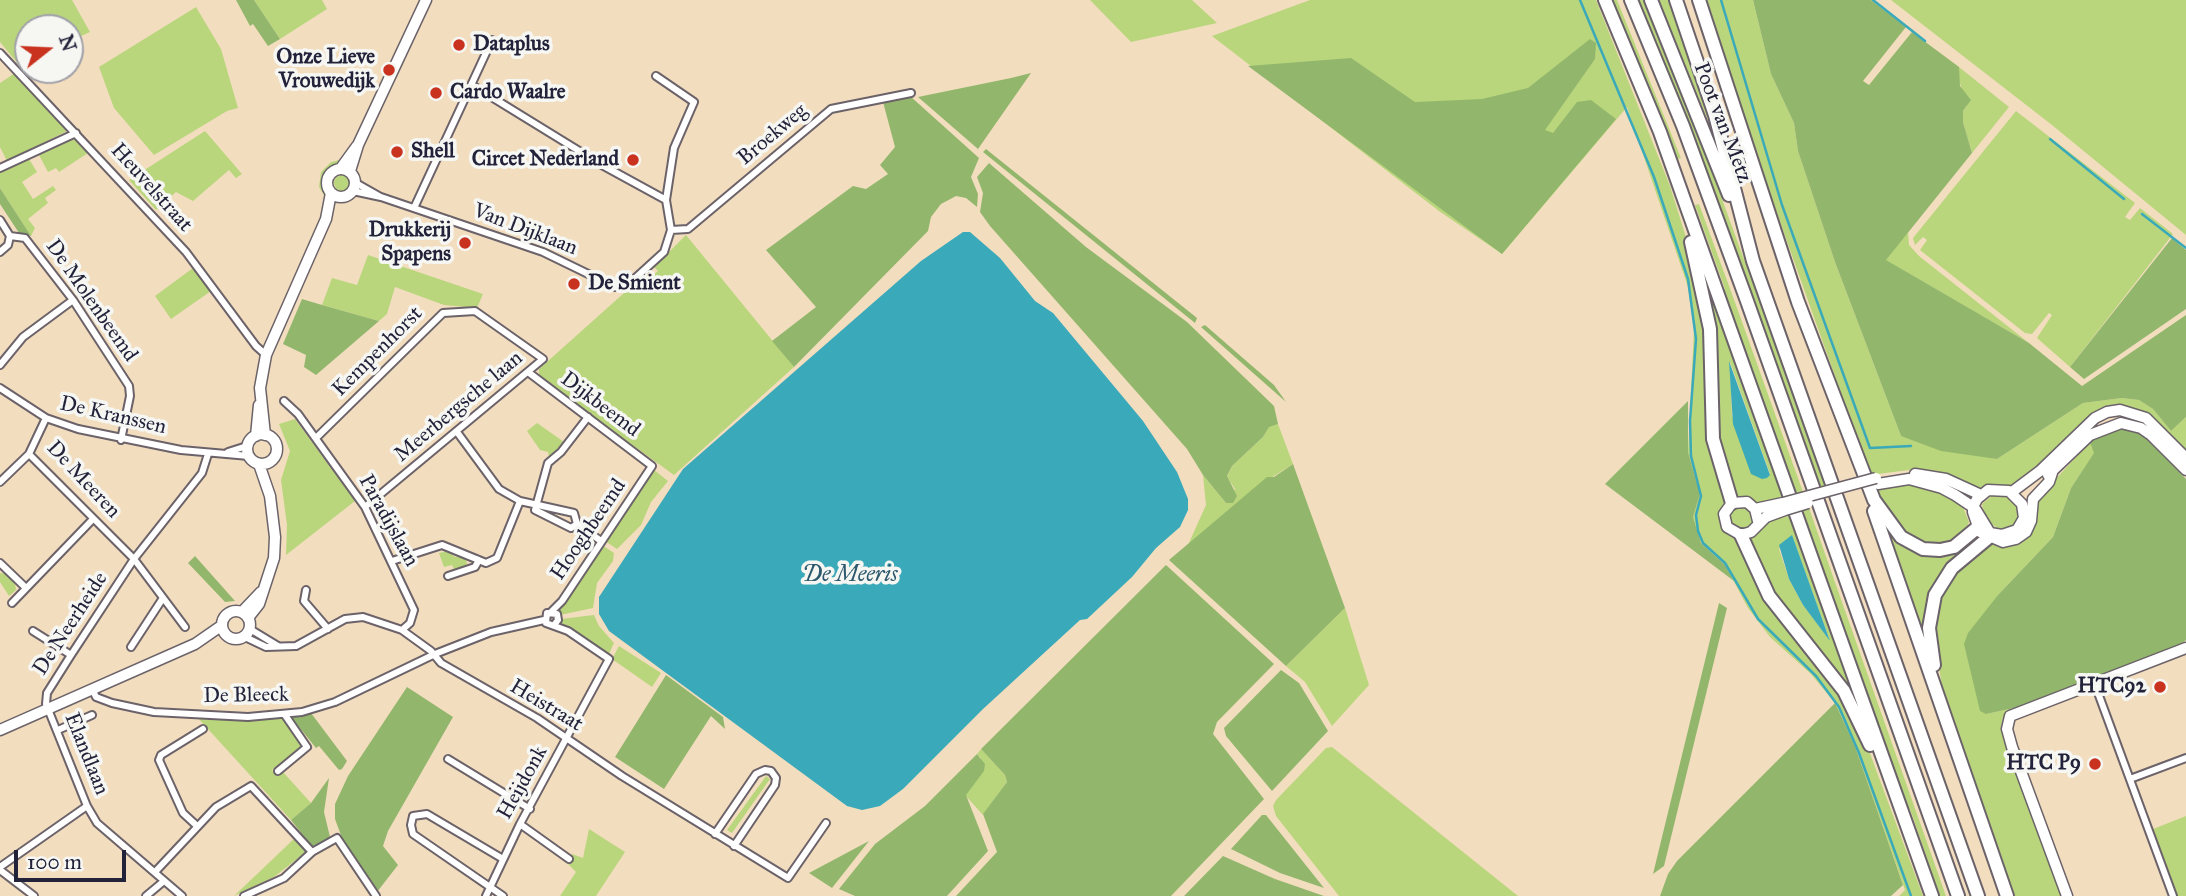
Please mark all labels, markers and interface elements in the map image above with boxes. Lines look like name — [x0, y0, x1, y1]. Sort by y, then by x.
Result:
north arrow — [14, 14, 84, 84]
text: N — [54, 32, 81, 54]
place label: Dataplus — [473, 32, 550, 58]
marker: Dataplus — [451, 37, 467, 53]
place label: Onze Lieve Vrouwedijk — [276, 45, 375, 95]
street label: Poot van Metz — [1687, 59, 1757, 187]
marker: Onze Lieve Vrouwedijk — [381, 62, 397, 78]
place label: Cardo Waalre — [450, 80, 566, 106]
marker: Cardo Waalre — [428, 85, 444, 101]
street label: Broekweg — [733, 99, 813, 171]
street label: Heuvelstraat — [105, 139, 197, 237]
place label: Shell — [411, 139, 455, 165]
marker: Shell — [389, 144, 405, 160]
place label: Circet Nederland — [472, 147, 619, 173]
marker: Circet Nederland — [625, 152, 641, 168]
street label: Van Dijklaan — [469, 199, 581, 261]
place label: Drukkerij Spapens — [368, 218, 451, 268]
street label: De Molenbeemd — [40, 235, 142, 367]
marker: Drukkerij Spapens — [457, 235, 473, 251]
place label: De Smient — [588, 271, 681, 297]
marker: De Smient — [566, 276, 582, 292]
street label: Kempenhorst — [328, 302, 428, 402]
street label: Meerbergsche laan — [390, 346, 528, 468]
street label: Dijkbeemd — [555, 367, 645, 443]
street label: De Kranssen — [57, 392, 169, 440]
street label: De Meeren — [41, 436, 125, 524]
street label: Paradijslaan — [352, 471, 424, 571]
street label: Hooghbeemd — [546, 475, 632, 585]
water label: De Meeris — [802, 561, 898, 589]
street label: De Neerheide — [28, 568, 114, 680]
street label: Heistraat — [505, 674, 587, 738]
place label: HTC92 — [2077, 674, 2146, 700]
marker: HTC92 — [2152, 679, 2168, 695]
street label: De Bleeck — [203, 683, 289, 709]
street label: Elandlaan — [58, 709, 114, 799]
street label: Heijdonk — [493, 742, 553, 824]
place label: HTC P9 — [2006, 751, 2081, 777]
marker: HTC P9 — [2087, 756, 2103, 772]
scale bar — [18, 836, 130, 880]
text: 100 m — [27, 849, 82, 875]

